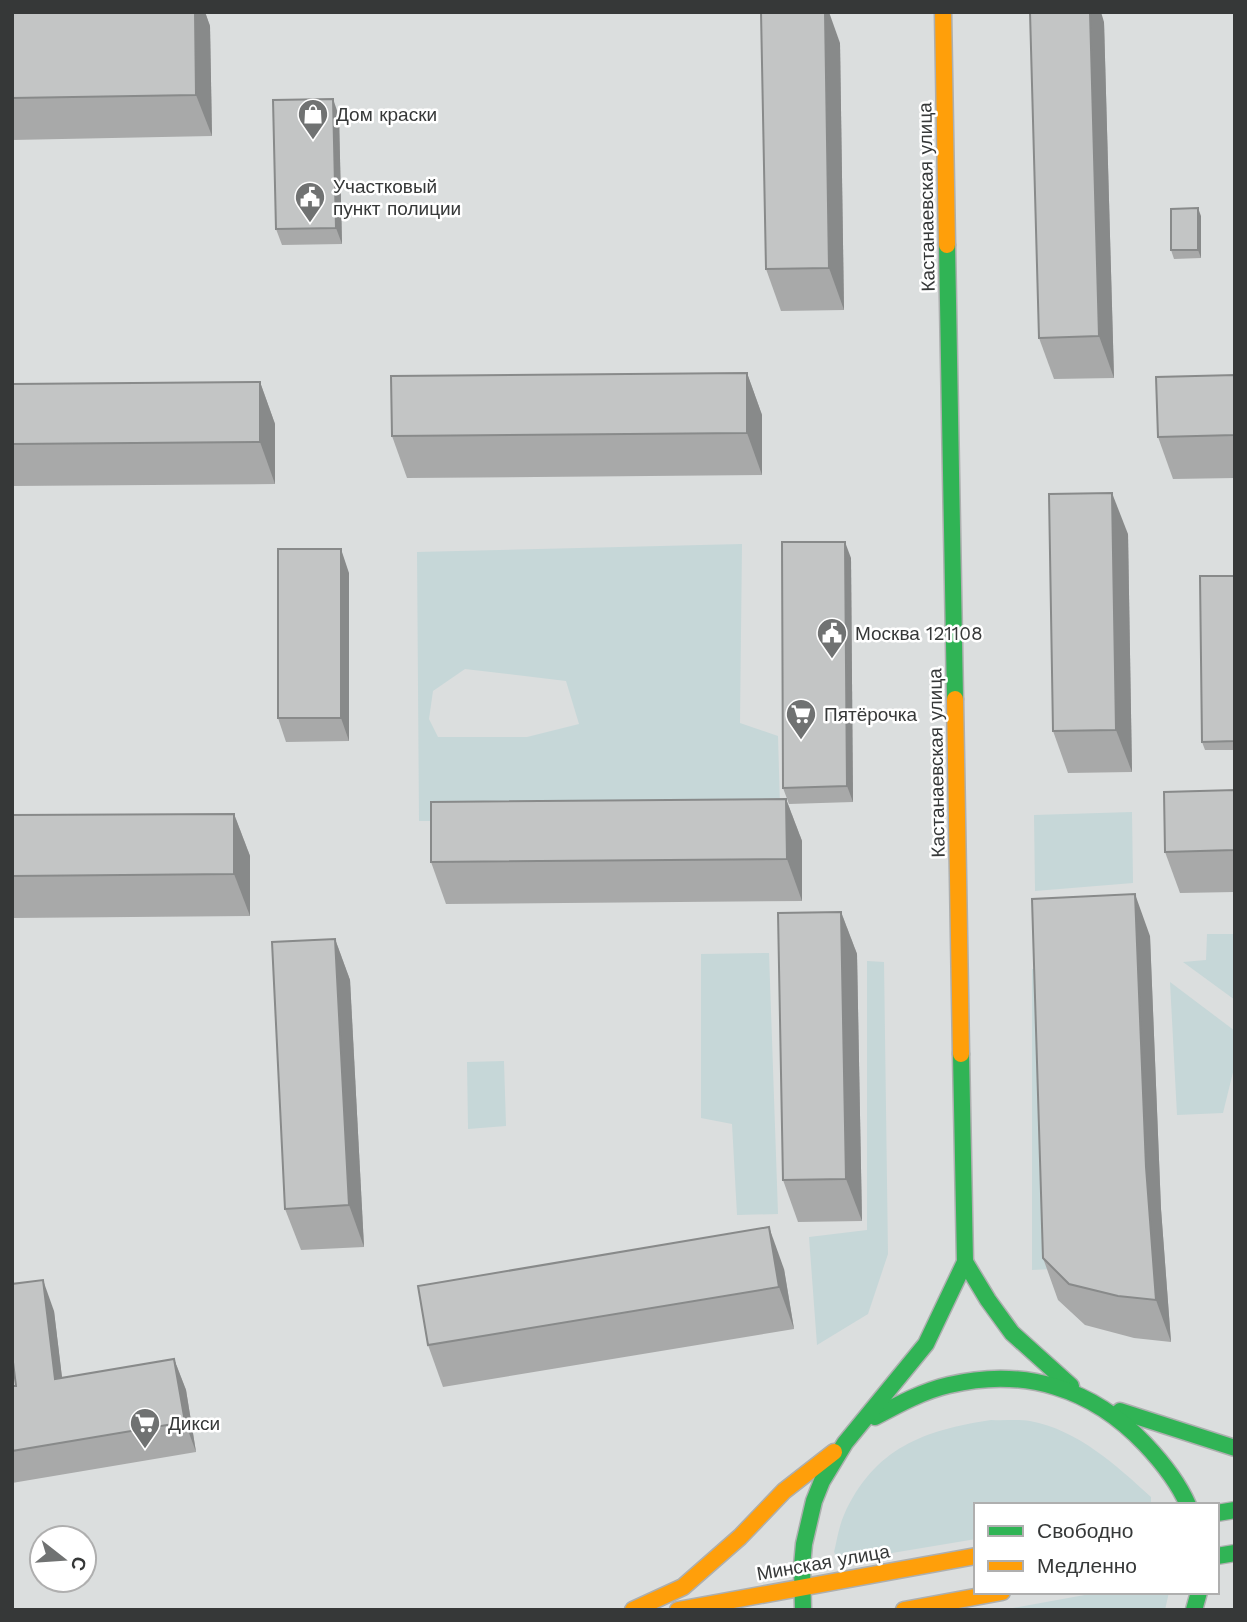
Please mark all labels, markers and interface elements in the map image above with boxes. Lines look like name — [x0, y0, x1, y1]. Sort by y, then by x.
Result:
shop icon: Дом краски — [296, 97, 330, 141]
street label: Кастанаевская улица — [913, 102, 940, 292]
place label: Дом краски — [336, 103, 437, 126]
place label: Участковый пункт полиции — [333, 175, 461, 220]
public building icon: Участковый пункт полиции — [293, 180, 327, 224]
public building icon: Москва 121108 — [815, 616, 849, 660]
place label: Москва 121108 — [855, 622, 983, 645]
street label: Кастанаевская улица — [923, 668, 950, 858]
supermarket icon: Пятёрочка — [784, 697, 818, 741]
place label: Пятёрочка — [824, 703, 918, 726]
supermarket icon: Дикси — [128, 1406, 162, 1450]
place label: Дикси — [168, 1412, 220, 1435]
legend — [974, 1503, 1219, 1594]
text: Свободно — [1037, 1518, 1134, 1543]
north arrow — [28, 1524, 98, 1594]
street label: Минская улица — [755, 1539, 892, 1586]
text: Медленно — [1037, 1553, 1137, 1578]
text: С — [66, 1554, 92, 1574]

